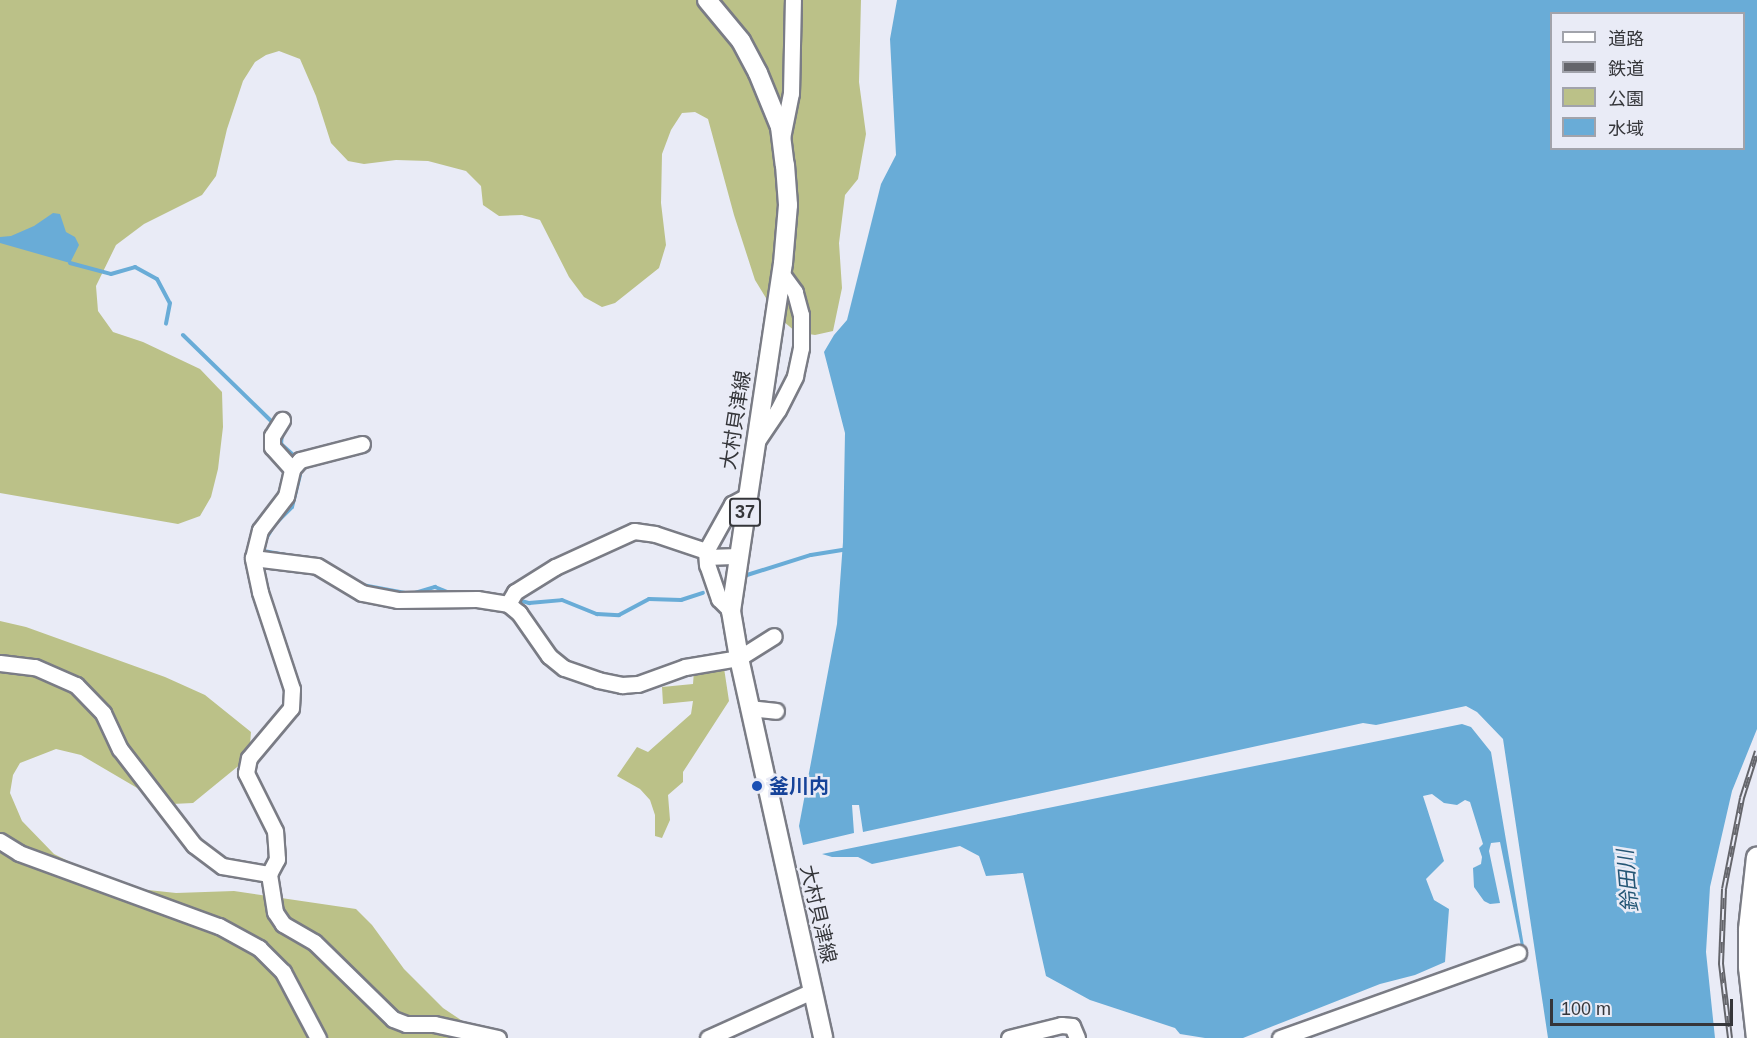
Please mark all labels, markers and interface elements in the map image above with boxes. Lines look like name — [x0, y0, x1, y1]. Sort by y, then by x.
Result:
legend — [1550, 12, 1745, 150]
text: 道路 — [1608, 29, 1644, 49]
text: 鉄道 — [1608, 59, 1644, 79]
text: 公園 — [1608, 89, 1644, 109]
text: 水域 — [1608, 119, 1644, 139]
street label: 大村貝津線 — [716, 369, 756, 471]
road number: 37 — [728, 497, 762, 527]
place label: 釜川内 — [769, 774, 829, 798]
marker: 釜川内 — [750, 779, 764, 793]
water label: 鈴田川 — [1613, 849, 1643, 913]
street label: 大村貝津線 — [795, 863, 841, 965]
scale bar — [1553, 987, 1736, 1025]
text: 100 m — [1561, 999, 1611, 1019]

